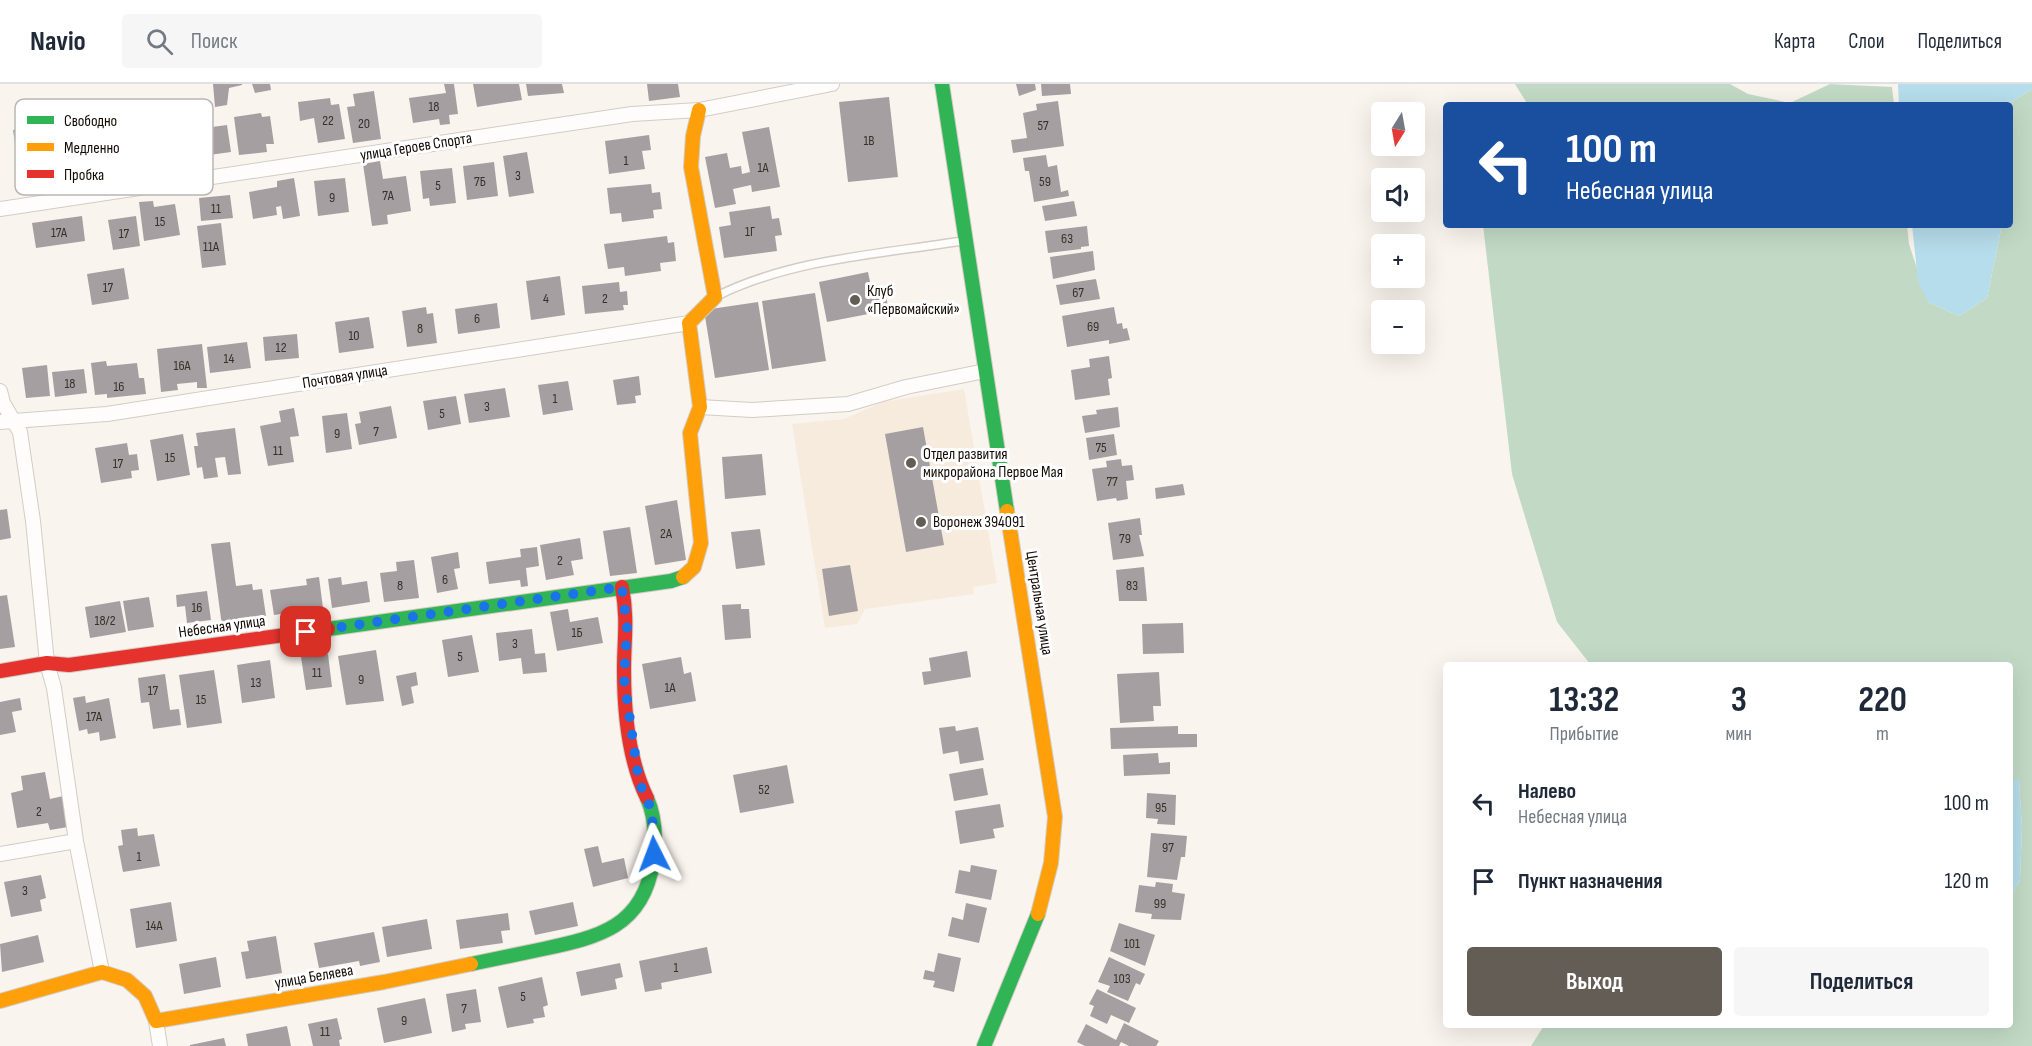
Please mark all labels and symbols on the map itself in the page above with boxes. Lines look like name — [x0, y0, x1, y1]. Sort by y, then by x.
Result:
house number: 18 — [428, 98, 440, 115]
legend — [15, 99, 213, 195]
north arrow — [1371, 102, 1425, 156]
text: Свободно — [64, 112, 117, 131]
house number: 22 — [322, 112, 334, 129]
house number: 20 — [358, 115, 370, 132]
house number: 57 — [1037, 117, 1049, 134]
street label: улица Героев Спорта — [359, 129, 473, 165]
house number: 1В — [863, 132, 875, 149]
text: Медленно — [64, 139, 120, 158]
house number: 1 — [624, 152, 629, 169]
house number: 1А — [757, 159, 770, 176]
text: Пробка — [64, 166, 104, 185]
house number: 3 — [515, 167, 521, 184]
house number: 7Б — [474, 173, 486, 190]
house number: 59 — [1039, 173, 1051, 190]
house number: 5 — [435, 177, 441, 194]
house number: 7А — [382, 187, 395, 204]
house number: 9 — [329, 189, 335, 206]
house number: 11 — [211, 200, 221, 217]
house number: 15 — [155, 213, 166, 230]
house number: 1Г — [745, 223, 755, 240]
house number: 17А — [51, 224, 68, 241]
house number: 17 — [119, 225, 130, 242]
house number: 63 — [1061, 230, 1073, 247]
house number: 11А — [203, 238, 220, 255]
house number: 17 — [103, 279, 114, 296]
place label: Клуб «Первомайский» — [867, 282, 960, 319]
house number: 67 — [1072, 284, 1084, 301]
house number: 4 — [543, 290, 549, 307]
house number: 2 — [602, 290, 608, 307]
marker: Клуб «Первомайский» — [848, 293, 862, 307]
house number: 6 — [474, 310, 480, 327]
house number: 69 — [1087, 318, 1099, 335]
house number: 8 — [417, 320, 423, 337]
house number: 10 — [348, 327, 360, 344]
house number: 12 — [276, 339, 287, 356]
house number: 14 — [224, 350, 235, 367]
house number: 16А — [173, 357, 192, 374]
street label: Почтовая улица — [301, 361, 389, 393]
house number: 18 — [64, 375, 76, 392]
house number: 16 — [113, 378, 125, 395]
house number: 1 — [553, 390, 558, 407]
house number: 3 — [484, 398, 490, 415]
house number: 5 — [439, 405, 445, 422]
house number: 7 — [373, 423, 379, 440]
house number: 9 — [334, 425, 340, 442]
house number: 75 — [1095, 439, 1107, 456]
house number: 11 — [273, 442, 283, 459]
place label: Отдел развития микрорайона Первое Мая — [923, 445, 1063, 482]
house number: 15 — [165, 449, 176, 466]
house number: 17 — [113, 455, 124, 472]
marker: Отдел развития микрорайона Первое Мая — [904, 456, 918, 470]
house number: 77 — [1106, 473, 1118, 490]
place label: Воронеж 394091 — [933, 513, 1025, 532]
marker: Воронеж 394091 — [914, 515, 928, 529]
house number: 2А — [660, 525, 673, 542]
house number: 79 — [1119, 530, 1131, 547]
street label: Центральная улица — [1021, 550, 1057, 656]
house number: 2 — [557, 552, 563, 569]
house number: 6 — [442, 571, 448, 588]
house number: 8 — [397, 577, 403, 594]
house number: 83 — [1126, 577, 1138, 594]
house number: 16 — [191, 599, 203, 616]
pin — [280, 606, 331, 657]
house number: 18/2 — [95, 612, 116, 629]
street label: Небесная улица — [177, 612, 267, 642]
house number: 1Б — [571, 624, 583, 641]
house number: 3 — [512, 635, 518, 652]
house number: 5 — [457, 648, 463, 665]
house number: 11 — [312, 664, 322, 681]
house number: 9 — [358, 671, 364, 688]
house number: 13 — [251, 674, 262, 691]
house number: 1А — [664, 679, 677, 696]
house number: 17 — [148, 682, 159, 699]
house number: 15 — [196, 691, 207, 708]
house number: 17А — [86, 708, 103, 725]
house number: 52 — [758, 781, 770, 798]
house number: 95 — [1155, 799, 1167, 816]
house number: 2 — [36, 803, 42, 820]
position arrow — [622, 822, 686, 886]
house number: 97 — [1162, 839, 1174, 856]
house number: 1 — [137, 848, 142, 865]
house number: 3 — [22, 882, 28, 899]
house number: 99 — [1154, 895, 1166, 912]
house number: 14А — [146, 917, 163, 934]
house number: 101 — [1124, 935, 1140, 952]
house number: 1 — [674, 959, 679, 976]
street label: улица Беляева — [273, 961, 355, 993]
house number: 103 — [1113, 970, 1131, 987]
house number: 5 — [520, 988, 526, 1005]
house number: 7 — [461, 1000, 467, 1017]
house number: 9 — [401, 1012, 407, 1029]
house number: 11 — [320, 1023, 330, 1040]

